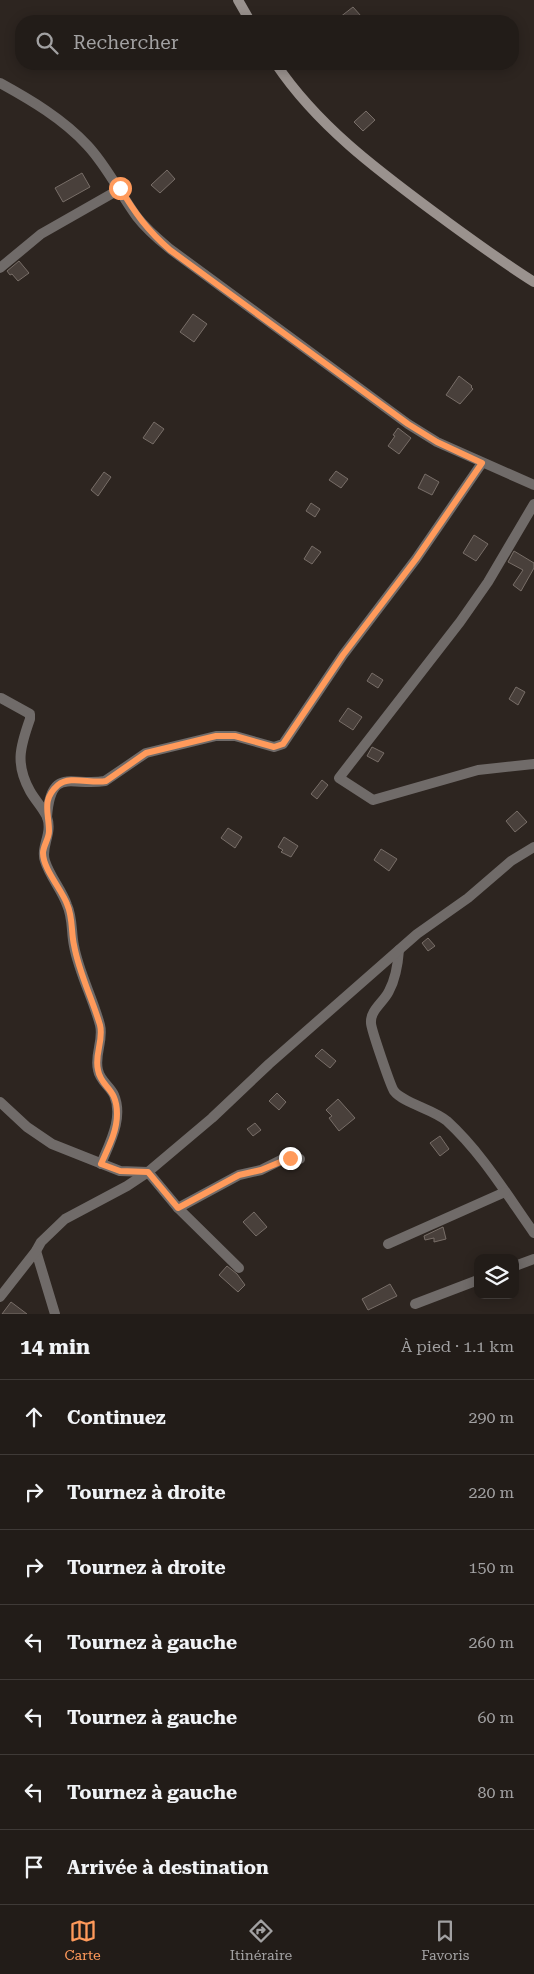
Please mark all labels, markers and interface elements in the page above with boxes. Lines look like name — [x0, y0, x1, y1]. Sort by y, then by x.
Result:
search box — [15, 15, 519, 70]
icon: search — [33, 29, 61, 57]
text: Rechercher — [73, 31, 179, 54]
route start — [109, 177, 132, 200]
route end — [279, 1147, 302, 1170]
map controls — [474, 1254, 519, 1299]
button: layers — [474, 1254, 519, 1299]
text: 14 min — [20, 1335, 90, 1359]
text: À pied · 1.1 km — [401, 1337, 514, 1356]
icon: ahead — [20, 1403, 48, 1431]
text: Continuez — [67, 1406, 166, 1429]
text: 290 m — [468, 1408, 514, 1427]
icon: right — [20, 1478, 48, 1506]
text: Tournez à droite — [67, 1481, 226, 1504]
text: 220 m — [468, 1483, 514, 1502]
icon: right — [20, 1553, 48, 1581]
text: Tournez à droite — [67, 1556, 226, 1579]
text: 150 m — [468, 1558, 514, 1577]
icon: left — [20, 1628, 48, 1656]
text: Tournez à gauche — [67, 1631, 237, 1654]
text: 260 m — [468, 1633, 514, 1652]
icon: left — [20, 1703, 48, 1731]
text: Tournez à gauche — [67, 1706, 237, 1729]
text: 60 m — [477, 1708, 514, 1727]
icon: left — [20, 1778, 48, 1806]
text: Tournez à gauche — [67, 1781, 237, 1804]
text: 80 m — [477, 1783, 514, 1802]
icon: arrive — [20, 1853, 48, 1881]
text: Arrivée à destination — [67, 1856, 269, 1879]
tab: Carte — [64, 1917, 101, 1963]
tab: Itinéraire — [230, 1917, 292, 1963]
tab: Favoris — [421, 1917, 470, 1963]

